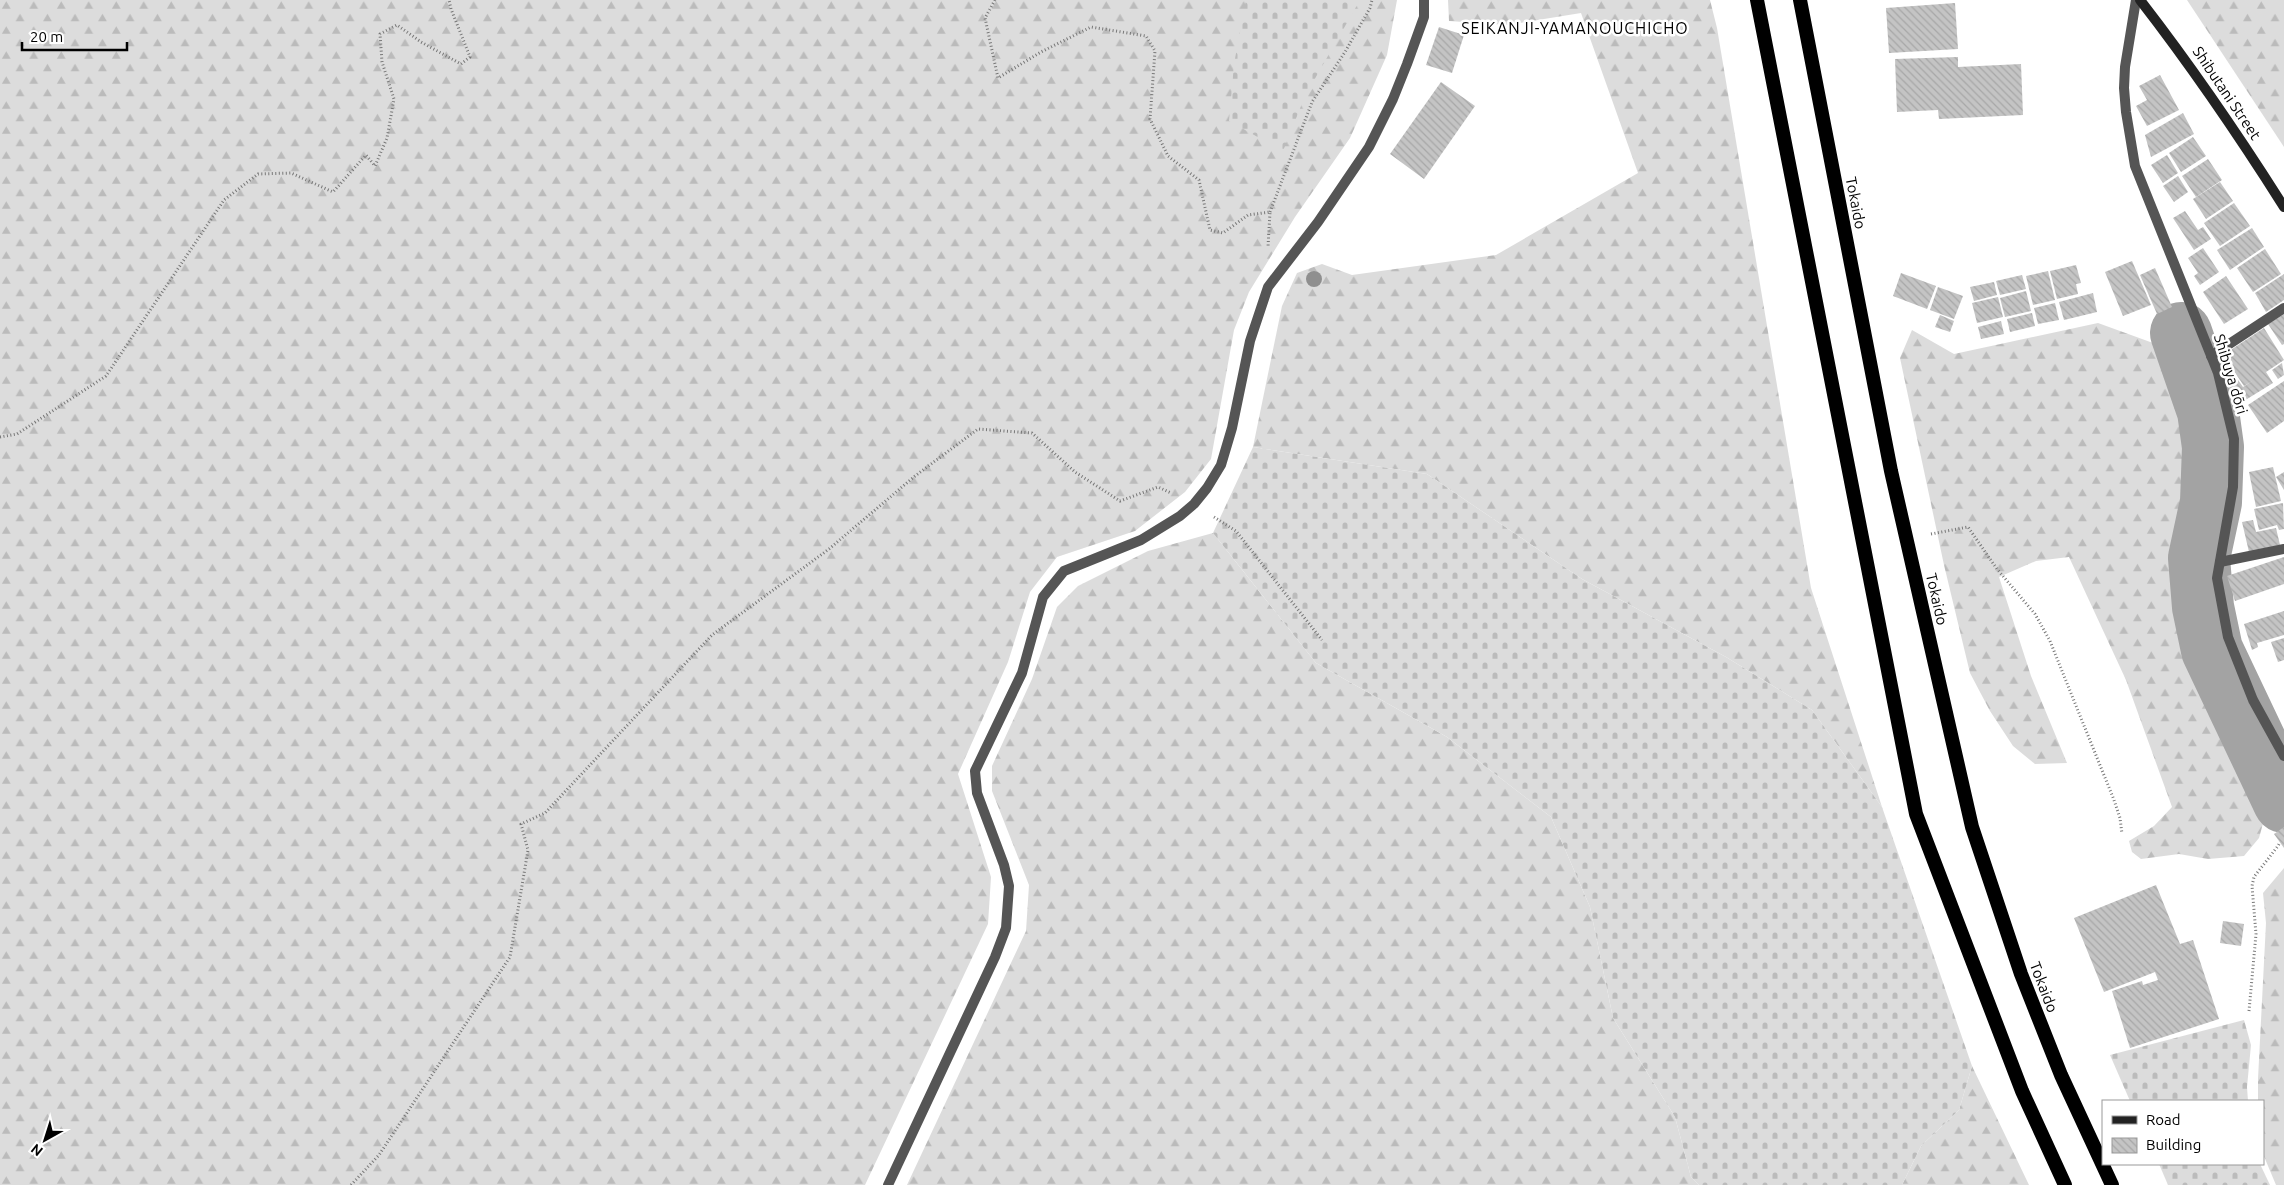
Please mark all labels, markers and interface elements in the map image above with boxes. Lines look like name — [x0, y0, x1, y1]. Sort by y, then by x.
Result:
district label: SEIKANJI-YAMANOUCHICHO — [1461, 19, 1689, 37]
scale bar — [22, 20, 128, 52]
text: 20 m — [30, 28, 63, 45]
street label: Shibutani Street — [2190, 43, 2264, 143]
street label: Tokaido — [1843, 175, 1869, 231]
street label: Shibuya dōri — [2211, 332, 2251, 416]
street label: Tokaido — [1923, 571, 1951, 627]
street label: Tokaido — [2027, 959, 2061, 1015]
legend — [2102, 1100, 2264, 1165]
text: Road — [2146, 1111, 2181, 1128]
north arrow — [20, 1115, 70, 1165]
text: Building — [2146, 1136, 2201, 1153]
text: N — [28, 1141, 46, 1160]

